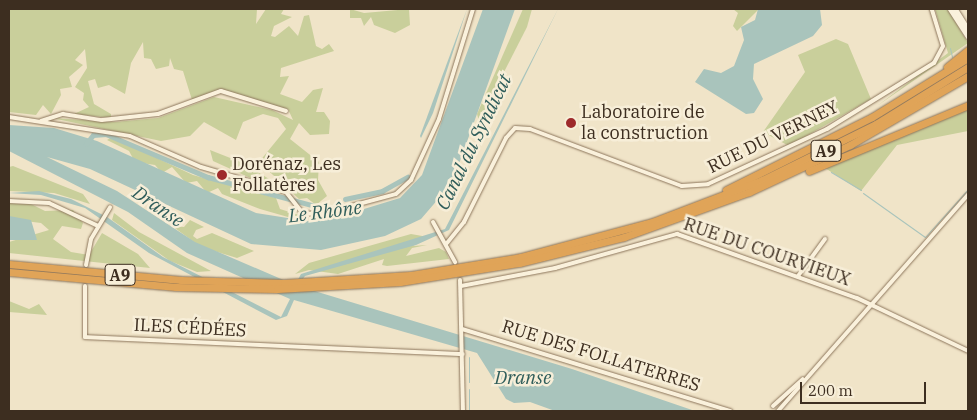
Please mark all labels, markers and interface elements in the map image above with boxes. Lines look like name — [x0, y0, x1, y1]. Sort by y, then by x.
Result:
water label: Canal du Syndicat — [431, 71, 517, 213]
street label: RUE DU VERNEY — [704, 96, 842, 178]
place label: Laboratoire de la construction — [581, 102, 709, 144]
marker: Laboratoire de la construction — [565, 117, 577, 129]
road number: A9 — [810, 138, 842, 164]
place label: Dorénaz, Les Follatères — [232, 154, 341, 196]
marker: Dorénaz, Les Follatères — [216, 169, 228, 181]
water label: Dranse — [128, 182, 188, 232]
water label: Le Rhône — [287, 196, 363, 228]
street label: RUE DU COURVIEUX — [681, 213, 853, 291]
road number: A9 — [104, 262, 136, 288]
street label: ILES CÉDÉES — [133, 314, 247, 342]
street label: RUE DES FOLLATERRES — [499, 316, 703, 396]
water label: Dranse — [494, 367, 552, 389]
scale bar — [802, 372, 928, 404]
text: 200 m — [808, 381, 853, 400]

